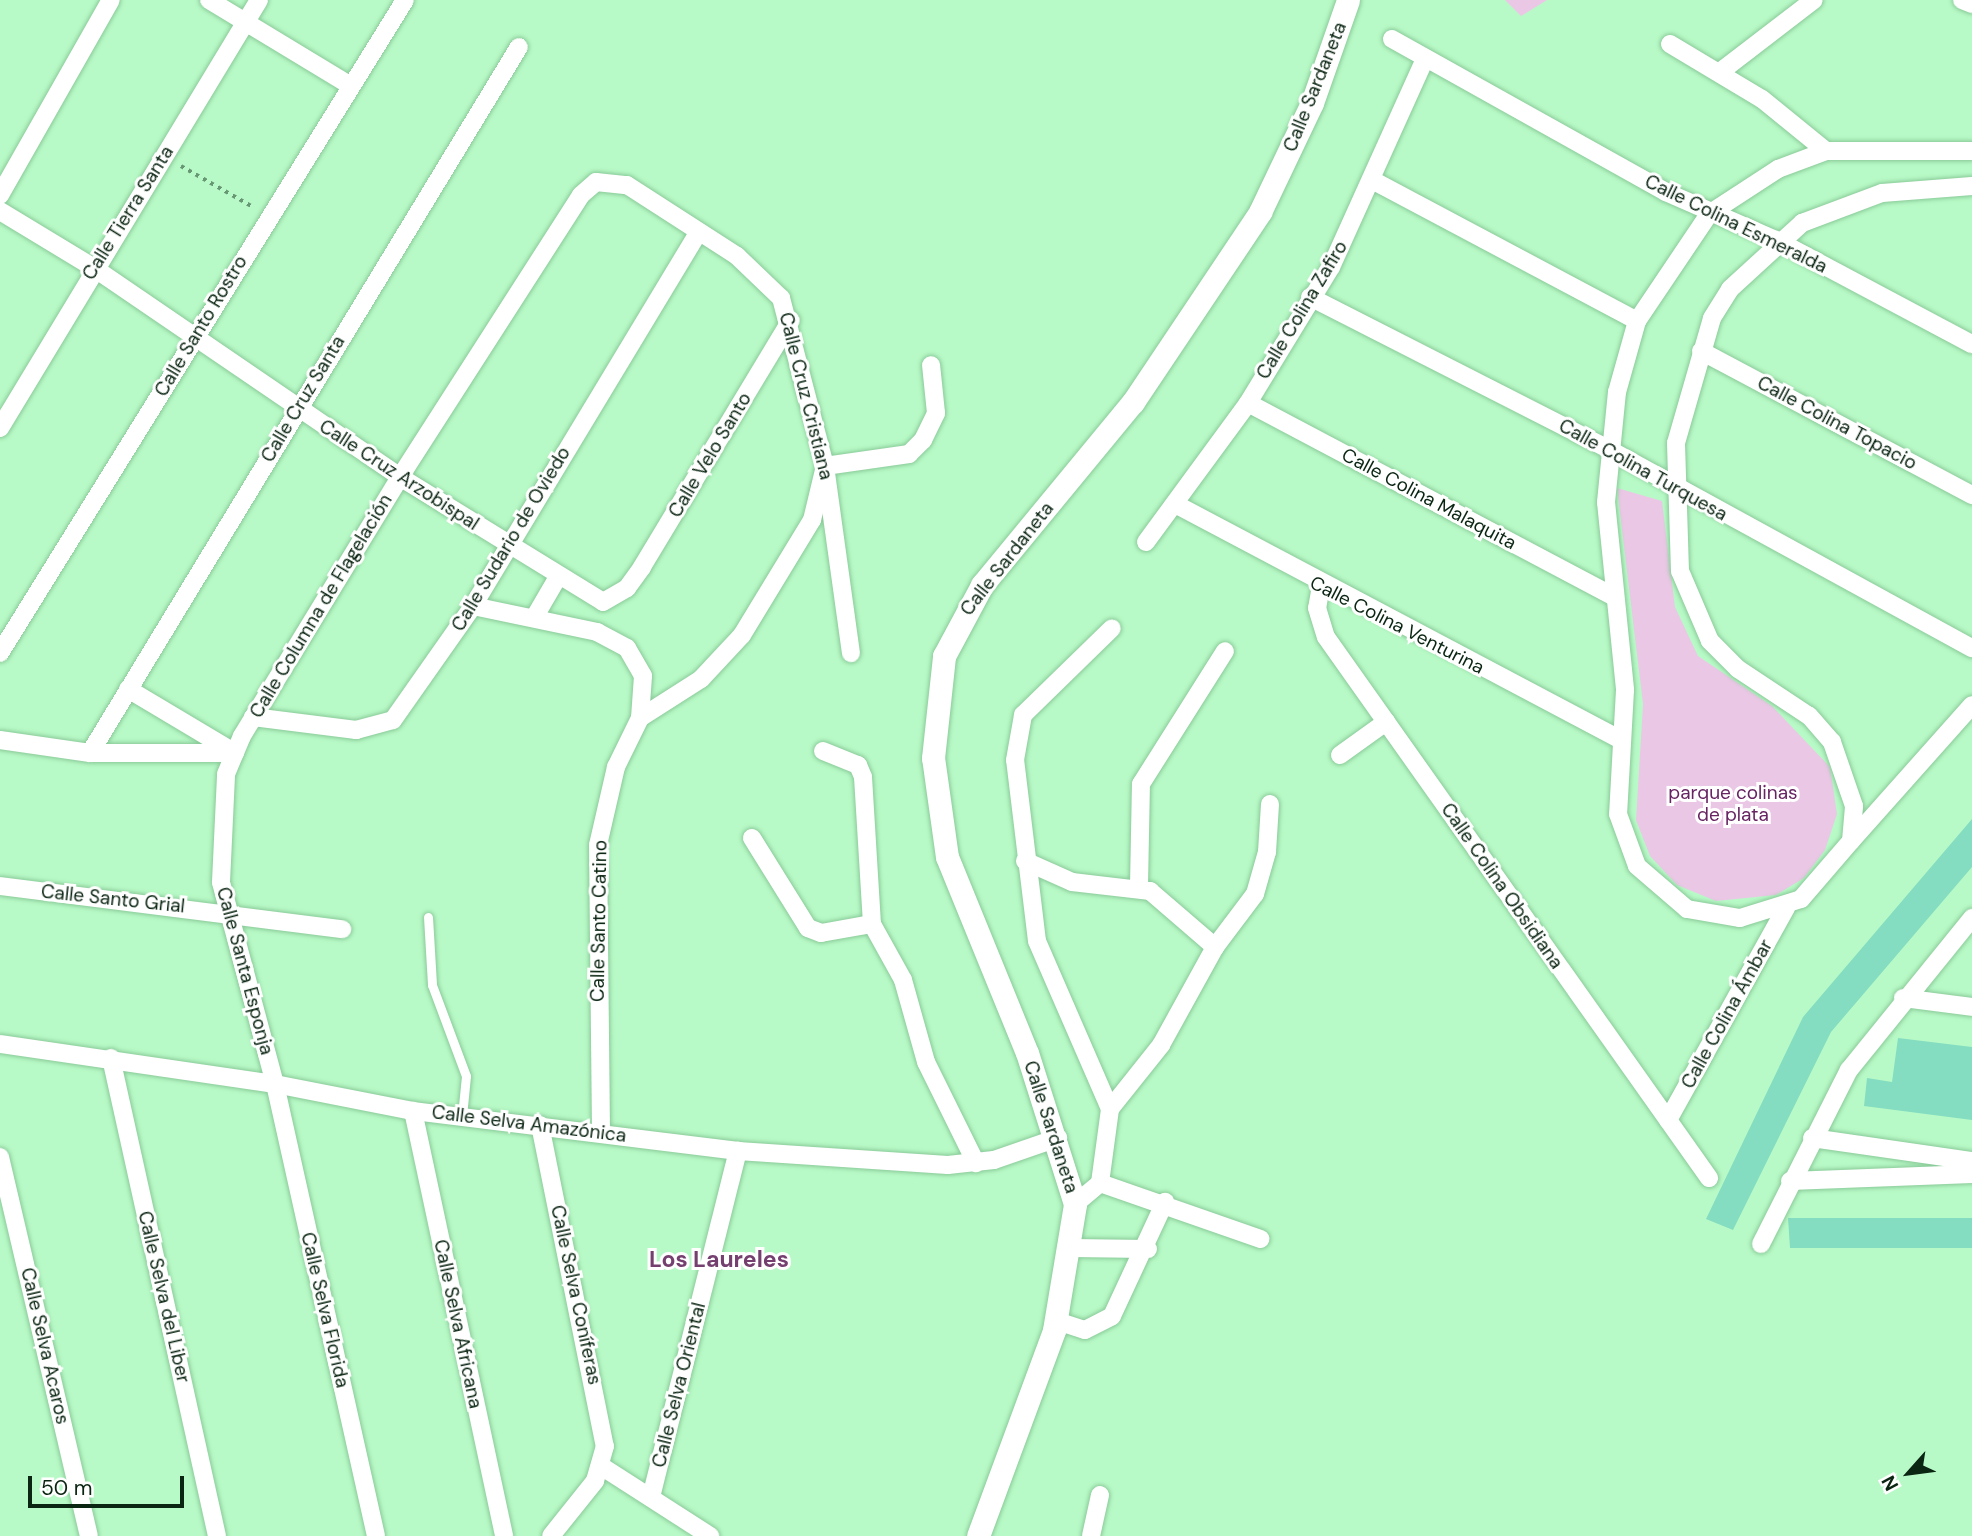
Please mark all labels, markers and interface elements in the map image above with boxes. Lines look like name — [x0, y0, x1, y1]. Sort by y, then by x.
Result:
street label: Calle Sardaneta — [1279, 19, 1351, 155]
street label: Calle Tierra Santa — [78, 142, 178, 284]
street label: Calle Colina Esmeralda — [1641, 170, 1831, 278]
street label: Calle Colina Zafiro — [1252, 237, 1352, 383]
street label: Calle Santo Rostro — [150, 251, 252, 401]
street label: Calle Cruz Cristiana — [774, 310, 838, 482]
street label: Calle Cruz Santa — [256, 332, 350, 466]
street label: Calle Colina Topacio — [1753, 371, 1921, 475]
street label: Calle Velo Santo — [664, 388, 756, 522]
street label: Calle Colina Turquesa — [1555, 414, 1731, 526]
street label: Calle Cruz Arzobispal — [315, 415, 483, 535]
street label: Calle Sudario de Oviedo — [447, 443, 575, 635]
street label: Calle Colina Malaquita — [1338, 443, 1520, 555]
street label: Calle Columna de Flagelación — [245, 490, 397, 722]
street label: Calle Sardaneta — [956, 498, 1058, 620]
street label: Calle Colina Venturina — [1306, 571, 1488, 679]
park label: parque colinas de plata — [1668, 782, 1798, 826]
street label: Calle Colina Obsidiana — [1436, 799, 1568, 973]
street label: Calle Santo Catino — [586, 840, 612, 1002]
street label: Calle Santo Grial — [40, 880, 186, 918]
street label: Calle Santa Esponja — [212, 885, 278, 1057]
street label: Calle Colina Ámbar — [1677, 935, 1777, 1093]
street label: Calle Sardaneta — [1019, 1058, 1083, 1196]
street label: Calle Selva Amazónica — [430, 1101, 628, 1147]
street label: Calle Selva Coníferas — [546, 1203, 606, 1387]
street label: Calle Selva del Liber — [133, 1209, 195, 1385]
street label: Calle Selva Florida — [296, 1230, 354, 1390]
street label: Calle Selva Africana — [429, 1237, 487, 1411]
district label: Los Laureles — [649, 1245, 789, 1273]
street label: Calle Selva Acaros — [16, 1265, 74, 1427]
street label: Calle Selva Oriental — [647, 1300, 711, 1470]
north arrow — [1874, 1438, 1944, 1508]
scale bar — [32, 1462, 187, 1506]
text: N — [1876, 1471, 1904, 1495]
text: 50 m — [41, 1474, 92, 1502]

